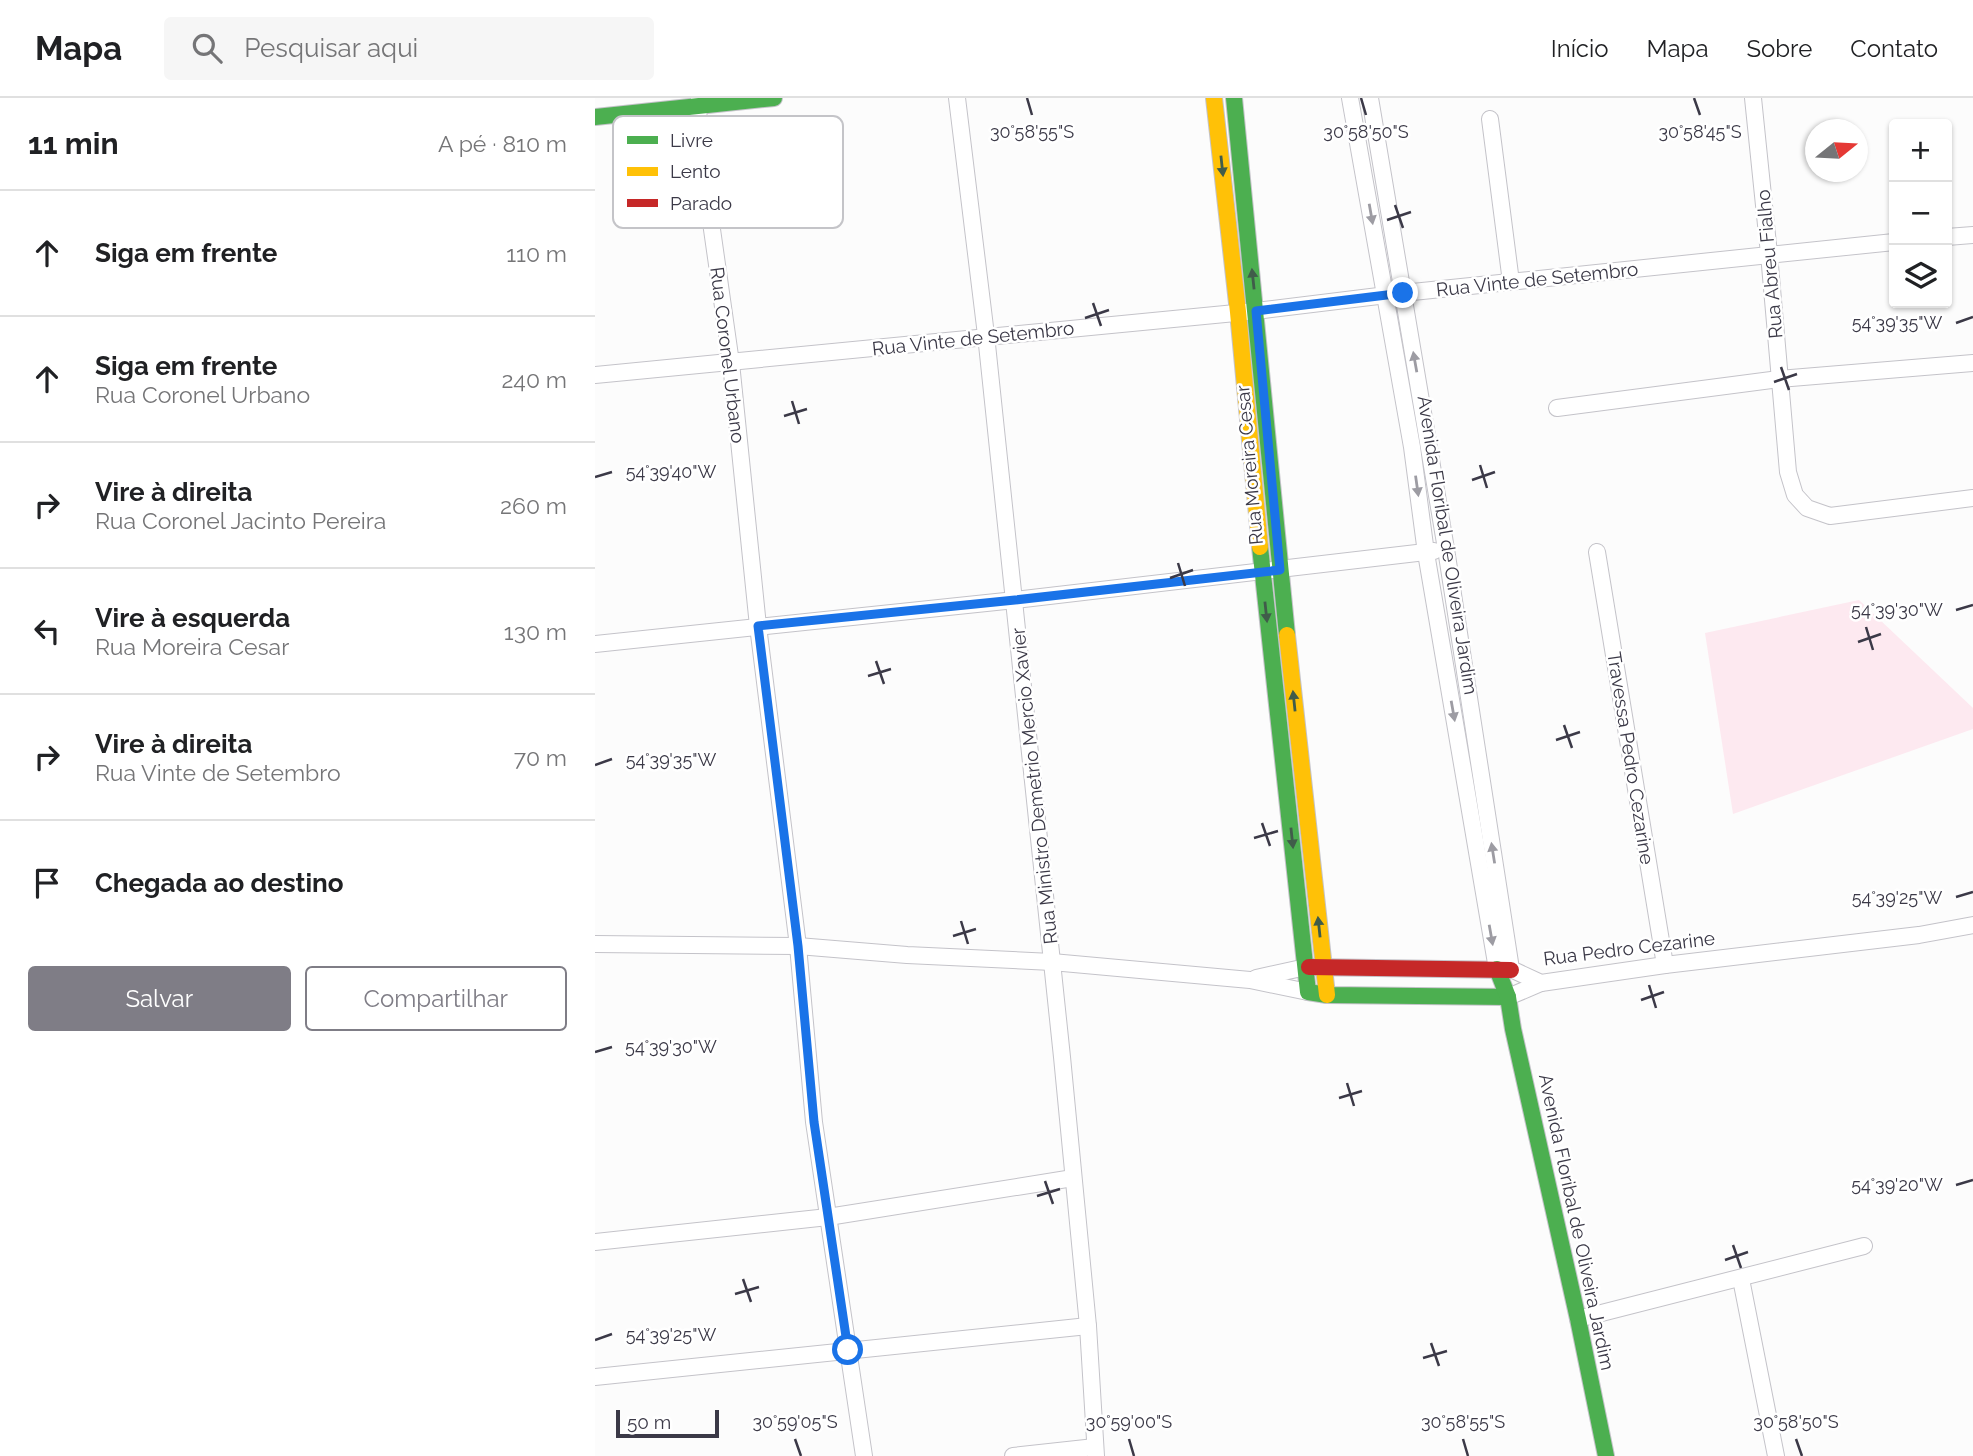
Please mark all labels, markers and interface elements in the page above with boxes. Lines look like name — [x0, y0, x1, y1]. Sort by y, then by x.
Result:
search box — [164, 17, 654, 80]
text: Mapa — [35, 29, 122, 68]
icon: search — [188, 29, 226, 67]
text: Pesquisar aqui — [244, 33, 418, 63]
text: Início — [1551, 34, 1609, 63]
text: Mapa — [1647, 34, 1708, 63]
text: Sobre — [1746, 34, 1812, 63]
text: Contato — [1850, 34, 1938, 63]
legend — [613, 116, 843, 228]
north arrow — [1805, 119, 1868, 182]
map controls — [1889, 119, 1952, 308]
button: + — [1889, 119, 1952, 182]
text: 30°58'55"S — [990, 121, 1074, 142]
text: 30°58'50"S — [1323, 121, 1409, 142]
text: 30°58'45"S — [1658, 121, 1742, 142]
text: 11 min — [28, 126, 119, 161]
text: Livre — [670, 129, 713, 151]
text: A pé · 810 m — [438, 130, 567, 157]
one-way arrow — [1216, 155, 1227, 177]
text: Lento — [670, 160, 721, 182]
button: − — [1889, 182, 1952, 245]
street label: Rua Abreu Fialho — [1752, 189, 1786, 339]
text: Parado — [670, 192, 732, 214]
one-way arrow — [1365, 203, 1376, 225]
icon: ahead — [28, 234, 66, 272]
text: Siga em frente — [95, 238, 277, 268]
text: 110 m — [506, 240, 567, 267]
button: layers — [1889, 245, 1952, 308]
street label: Rua Vinte de Setembro — [1435, 257, 1639, 301]
street label: Rua Coronel Urbano — [706, 265, 750, 445]
one-way arrow — [1247, 268, 1258, 290]
route end — [1387, 277, 1418, 308]
text: 54°39'35"W — [1852, 312, 1942, 333]
street label: Rua Vinte de Setembro — [871, 316, 1075, 360]
text: Siga em frente — [95, 351, 277, 381]
one-way arrow — [1409, 351, 1420, 373]
icon: ahead — [28, 360, 66, 398]
text: 240 m — [501, 366, 567, 393]
text: Rua Coronel Urbano — [95, 381, 310, 408]
street label: Rua Moreira Cesar — [1231, 384, 1267, 546]
street label: Avenida Floribal de Oliveira Jardim — [1413, 394, 1483, 696]
text: 54°39'40"W — [626, 461, 717, 482]
one-way arrow — [1412, 475, 1423, 497]
text: Vire à direita — [95, 477, 252, 507]
icon: right — [28, 486, 66, 524]
text: 260 m — [500, 492, 567, 519]
text: Rua Coronel Jacinto Pereira — [95, 507, 386, 534]
text: 54°39'30"W — [1851, 599, 1943, 620]
one-way arrow — [1261, 601, 1272, 623]
text: Vire à esquerda — [95, 603, 290, 633]
icon: left — [28, 612, 66, 650]
text: 130 m — [504, 618, 567, 645]
street label: Rua Ministro Demetrio Mercio Xavier — [1006, 626, 1062, 945]
text: Rua Moreira Cesar — [95, 633, 289, 660]
street label: Travessa Pedro Cezarine — [1603, 650, 1659, 866]
one-way arrow — [1289, 690, 1300, 712]
one-way arrow — [1448, 700, 1459, 722]
text: Vire à direita — [95, 729, 252, 759]
icon: right — [28, 738, 66, 776]
text: 70 m — [514, 744, 567, 771]
text: 54°39'35"W — [626, 749, 716, 770]
text: Rua Vinte de Setembro — [95, 759, 341, 786]
one-way arrow — [1286, 827, 1297, 849]
one-way arrow — [1487, 842, 1498, 864]
icon: arrive — [28, 864, 66, 902]
text: Chegada ao destino — [95, 868, 344, 898]
text: 54°39'25"W — [1852, 887, 1942, 908]
one-way arrow — [1314, 916, 1325, 938]
one-way arrow — [1486, 924, 1497, 946]
street label: Rua Pedro Cezarine — [1542, 927, 1716, 969]
button: Salvar — [28, 966, 291, 1031]
button: Compartilhar — [305, 966, 567, 1031]
text: 54°39'30"W — [625, 1036, 717, 1057]
street label: Avenida Floribal de Oliveira Jardim — [1535, 1072, 1619, 1372]
text: 54°39'20"W — [1851, 1174, 1943, 1195]
text: 54°39'25"W — [626, 1324, 716, 1345]
route start — [832, 1334, 863, 1365]
scale bar — [616, 1407, 719, 1439]
text: 50 m — [627, 1411, 671, 1433]
text: 30°59'05"S — [752, 1411, 838, 1432]
text: 30°59'00"S — [1086, 1411, 1172, 1432]
text: 30°58'55"S — [1421, 1411, 1505, 1432]
text: 30°58'50"S — [1753, 1411, 1839, 1432]

